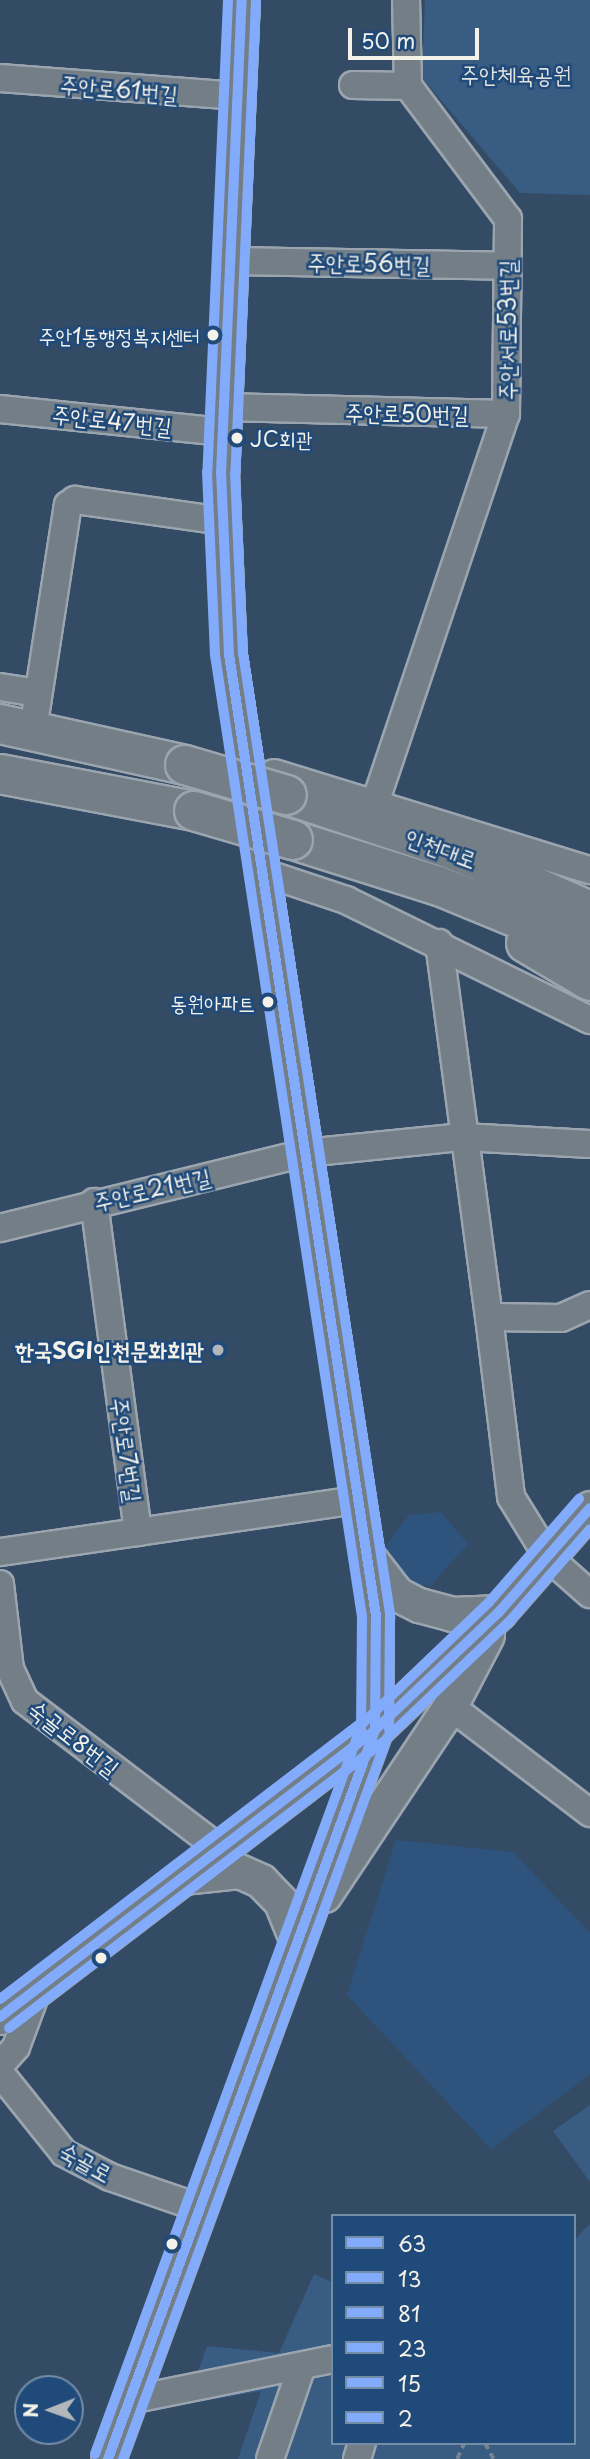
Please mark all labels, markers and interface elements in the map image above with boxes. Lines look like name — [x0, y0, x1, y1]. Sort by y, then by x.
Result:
scale bar — [352, 14, 483, 58]
text: 50 m — [361, 24, 415, 56]
park label: 주안체육공원 — [460, 60, 572, 88]
street label: 주안로61번길 — [59, 70, 179, 108]
street label: 주안로56번길 — [307, 248, 431, 278]
street label: 주안서로53번길 — [493, 260, 521, 400]
place label: 주안1동행정복지센터 — [38, 322, 200, 348]
marker: 주안1동행정복지센터 — [206, 328, 220, 342]
street label: 주안로50번길 — [345, 398, 469, 428]
street label: 주안로47번길 — [51, 400, 173, 440]
place label: JC회관 — [250, 425, 313, 451]
marker: JC회관 — [230, 431, 244, 445]
street label: 인천대로 — [401, 822, 481, 874]
place label: 동원아파트 — [171, 989, 255, 1015]
marker: 동원아파트 — [261, 995, 275, 1009]
street label: 주안로21번길 — [91, 1162, 213, 1216]
place label: 한국SGI인천문화회관 — [15, 1336, 204, 1364]
marker: 한국SGI인천문화회관 — [210, 1342, 226, 1358]
street label: 주안로7번길 — [106, 1396, 148, 1504]
street label: 숙골로8번길 — [23, 1694, 125, 1782]
unlabelled marker — [94, 1951, 108, 1965]
street label: 숙골로 — [55, 2136, 117, 2188]
legend — [331, 2214, 576, 2445]
text: 63 — [398, 2227, 426, 2259]
unlabelled marker — [165, 2237, 179, 2251]
text: 13 — [398, 2262, 421, 2294]
text: 81 — [398, 2297, 420, 2329]
text: 23 — [398, 2332, 426, 2364]
text: 15 — [398, 2367, 421, 2399]
north arrow — [14, 2375, 84, 2445]
text: 2 — [398, 2402, 413, 2434]
text: N — [16, 2403, 44, 2418]

